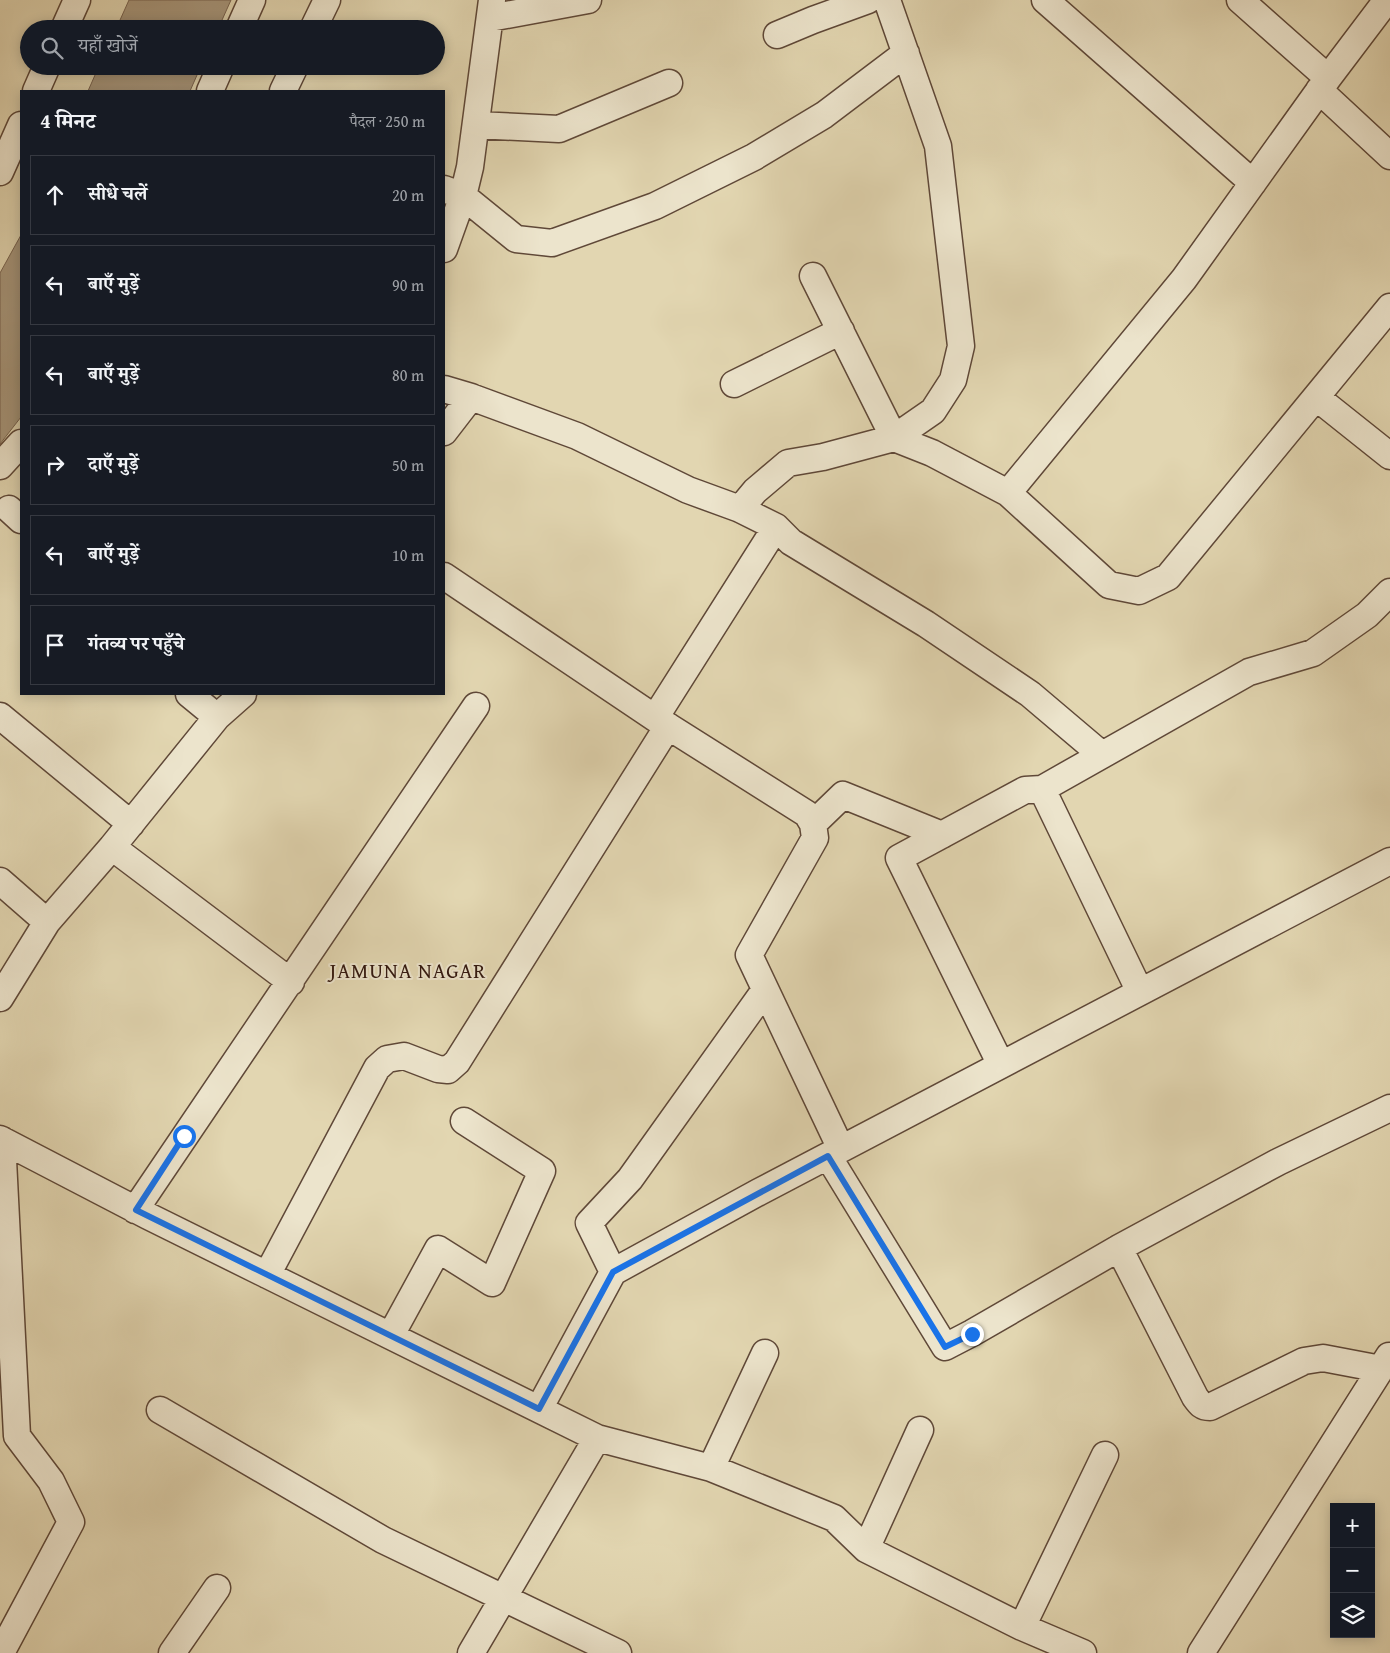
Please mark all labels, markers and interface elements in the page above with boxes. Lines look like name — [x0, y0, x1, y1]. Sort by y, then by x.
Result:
search box — [20, 20, 445, 75]
text: यहाँ खोजें — [78, 31, 138, 59]
icon: search — [38, 34, 66, 62]
text: 4 मिनट — [40, 105, 95, 136]
text: पैदल · 250 m — [349, 109, 425, 133]
text: सीधे चलें — [88, 179, 147, 207]
icon: ahead — [41, 181, 69, 209]
text: 20 m — [392, 183, 424, 207]
text: बाएँ मुड़ें — [88, 269, 139, 297]
icon: left — [41, 271, 69, 299]
text: 90 m — [392, 273, 424, 297]
text: बाएँ मुड़ें — [88, 359, 139, 387]
icon: left — [41, 361, 69, 389]
text: 80 m — [392, 363, 424, 387]
text: दाएँ मुड़ें — [88, 449, 139, 477]
icon: right — [41, 451, 69, 479]
text: 50 m — [392, 453, 424, 477]
text: बाएँ मुड़ें — [88, 539, 139, 567]
icon: left — [41, 541, 69, 569]
text: 10 m — [392, 543, 424, 567]
text: गंतव्य पर पहुँचे — [88, 629, 184, 657]
icon: arrive — [41, 631, 69, 659]
district label: JAMUNA NAGAR — [327, 955, 486, 986]
route start — [173, 1125, 196, 1148]
route end — [961, 1323, 984, 1346]
map controls — [1330, 1503, 1375, 1638]
button: + — [1330, 1503, 1375, 1548]
button: − — [1330, 1548, 1375, 1593]
button: layers — [1330, 1593, 1375, 1638]

